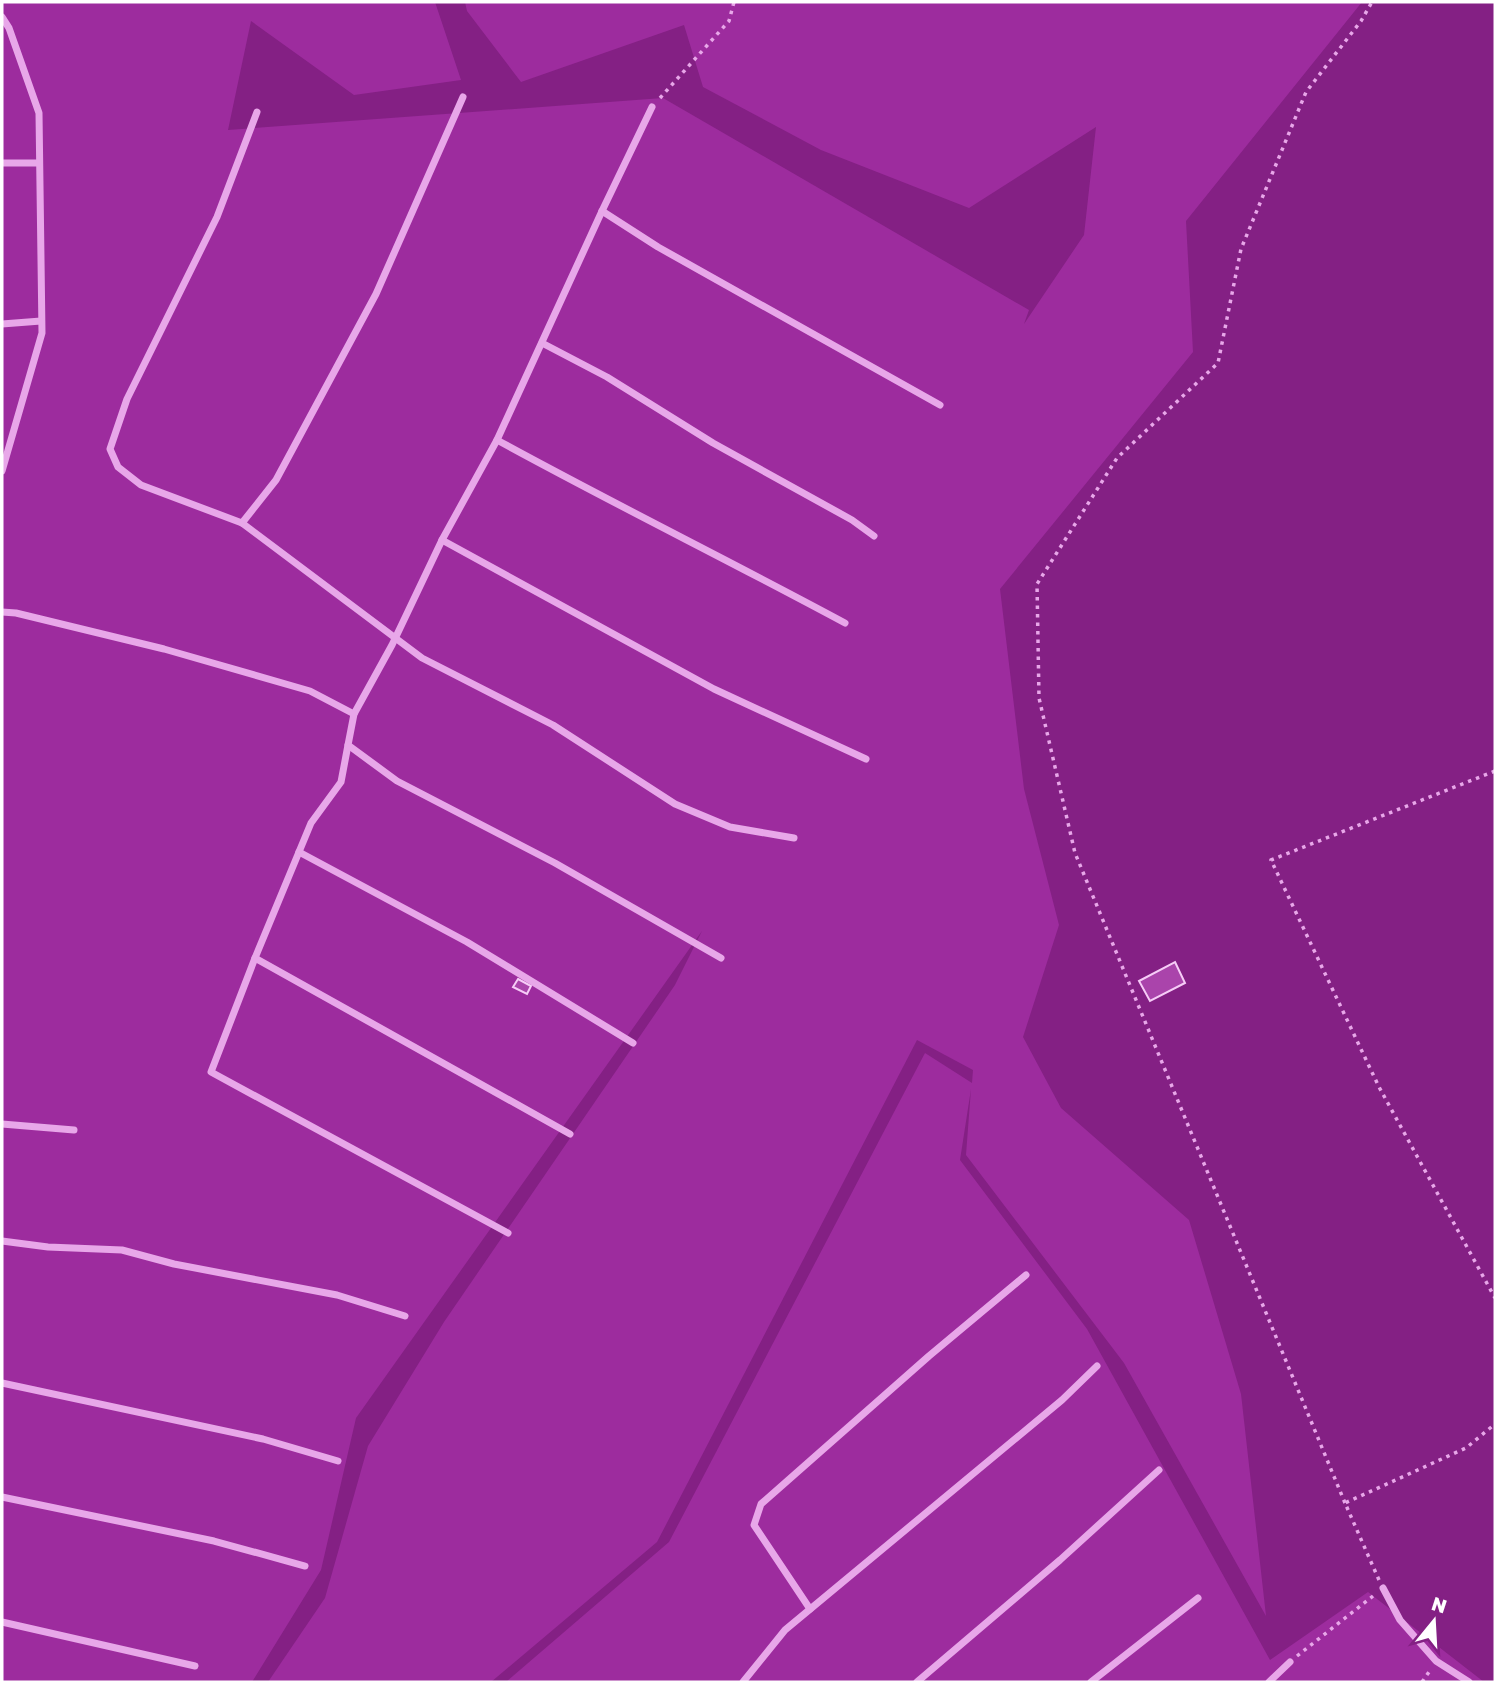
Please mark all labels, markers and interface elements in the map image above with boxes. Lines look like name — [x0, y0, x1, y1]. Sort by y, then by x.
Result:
north arrow — [1399, 1586, 1469, 1656]
text: N — [1429, 1591, 1450, 1618]

